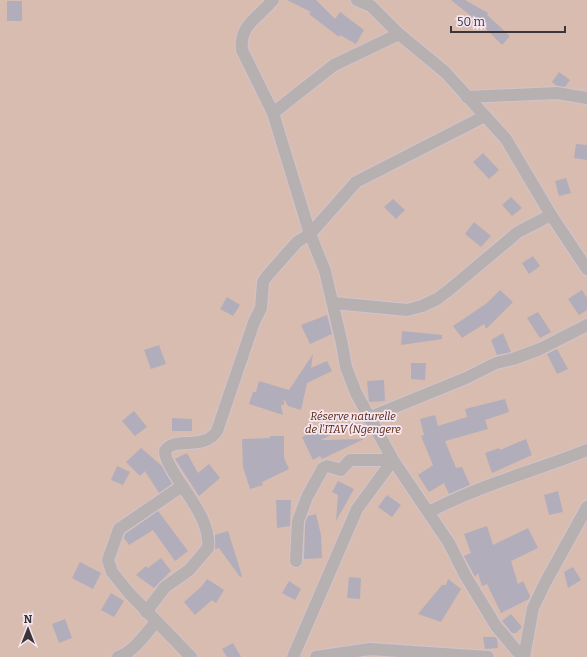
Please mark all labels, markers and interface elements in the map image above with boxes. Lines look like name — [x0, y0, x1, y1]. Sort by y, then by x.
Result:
scale bar — [451, 8, 565, 34]
text: 50 m — [457, 15, 486, 29]
park label: Réserve naturelle de l'ITAV (Ngengere — [305, 410, 401, 436]
north arrow — [8, 609, 48, 649]
text: N — [24, 613, 33, 626]

